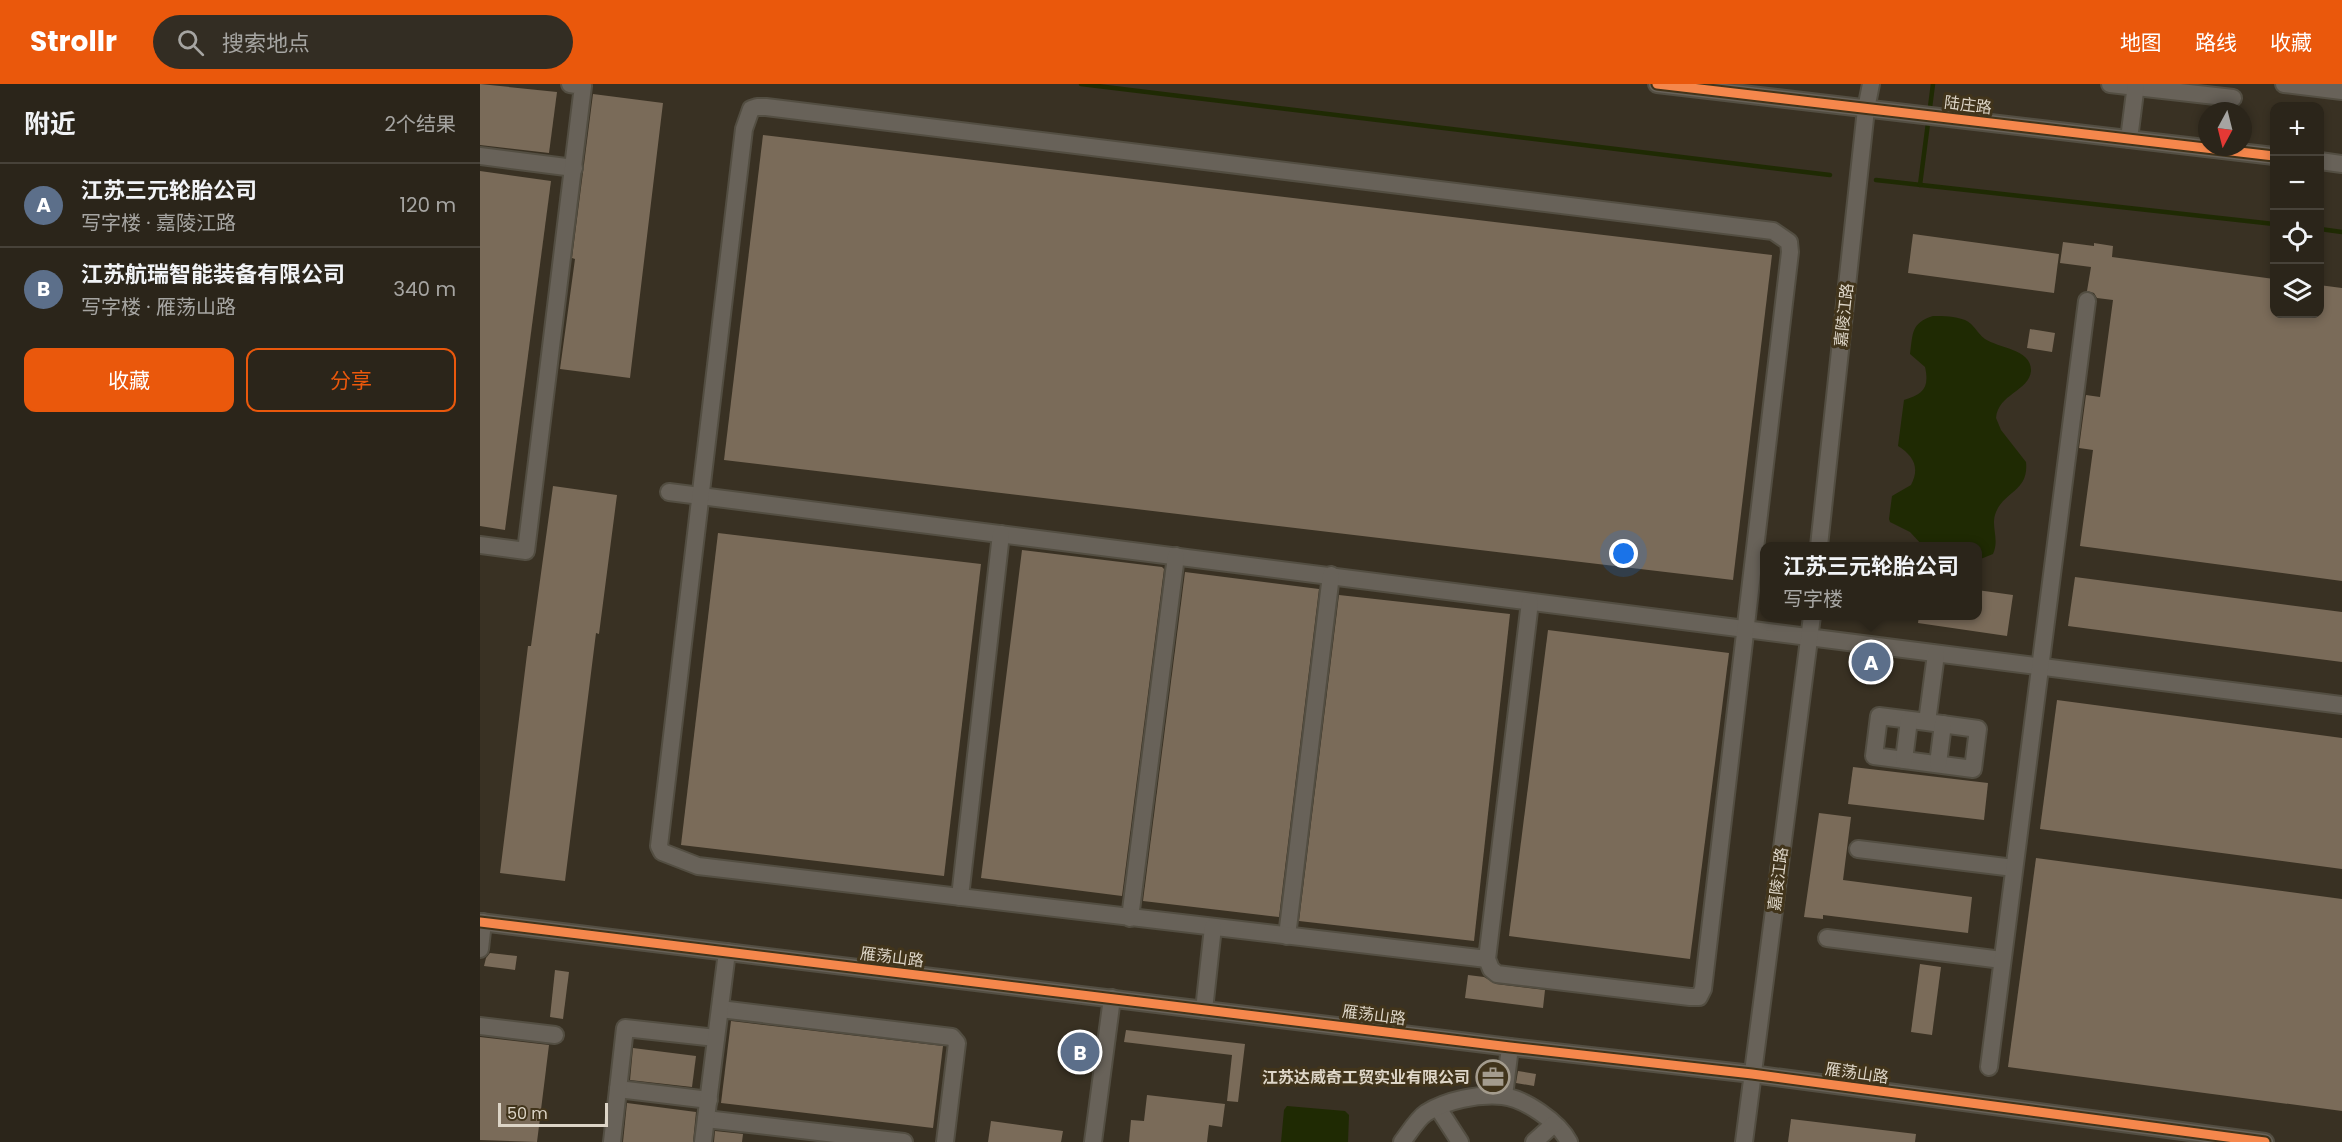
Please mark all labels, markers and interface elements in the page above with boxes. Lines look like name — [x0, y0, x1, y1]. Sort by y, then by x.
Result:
search box — [153, 15, 573, 69]
text: Strollr — [30, 22, 117, 61]
icon: search — [174, 26, 207, 59]
text: 搜索地点 — [222, 28, 310, 59]
text: 地图 — [2120, 28, 2162, 57]
text: 路线 — [2195, 28, 2237, 57]
text: 收藏 — [2270, 28, 2312, 57]
street label: 陆庄路 — [1943, 91, 1993, 119]
north arrow — [2198, 102, 2252, 156]
map controls — [2270, 102, 2324, 318]
button: + — [2270, 102, 2324, 156]
text: 附近 — [24, 106, 76, 142]
text: 2个结果 — [385, 110, 456, 138]
button: − — [2270, 156, 2324, 210]
text: 江苏三元轮胎公司 — [81, 175, 257, 206]
text: A — [36, 191, 51, 219]
text: 120 m — [400, 191, 456, 219]
text: 写字楼 · 嘉陵江路 — [81, 209, 236, 237]
button: locate — [2270, 210, 2324, 264]
text: 江苏航瑞智能装备有限公司 — [81, 259, 345, 290]
button: layers — [2270, 264, 2324, 318]
text: B — [37, 275, 50, 303]
text: 340 m — [393, 275, 456, 303]
street label: 嘉陵江路 — [1829, 282, 1859, 348]
text: 写字楼 · 雁荡山路 — [81, 293, 236, 321]
button: 收藏 — [24, 348, 234, 412]
button: 分享 — [246, 348, 456, 412]
your location — [1609, 539, 1638, 568]
popup — [1760, 542, 1982, 620]
text: 江苏三元轮胎公司 — [1783, 551, 1959, 582]
text: 写字楼 — [1783, 585, 1843, 613]
pin: A — [1852, 640, 1890, 684]
street label: 嘉陵江路 — [1763, 846, 1793, 912]
street label: 雁荡山路 — [859, 942, 925, 972]
street label: 雁荡山路 — [1341, 1000, 1407, 1030]
pin: B — [1060, 1030, 1100, 1074]
street label: 雁荡山路 — [1824, 1057, 1890, 1089]
office icon: 江苏达威奇工贸实业有限公司 — [1475, 1059, 1511, 1095]
place label: 江苏达威奇工贸实业有限公司 — [1262, 1066, 1470, 1089]
scale bar — [498, 1100, 608, 1128]
text: 50 m — [507, 1102, 548, 1125]

